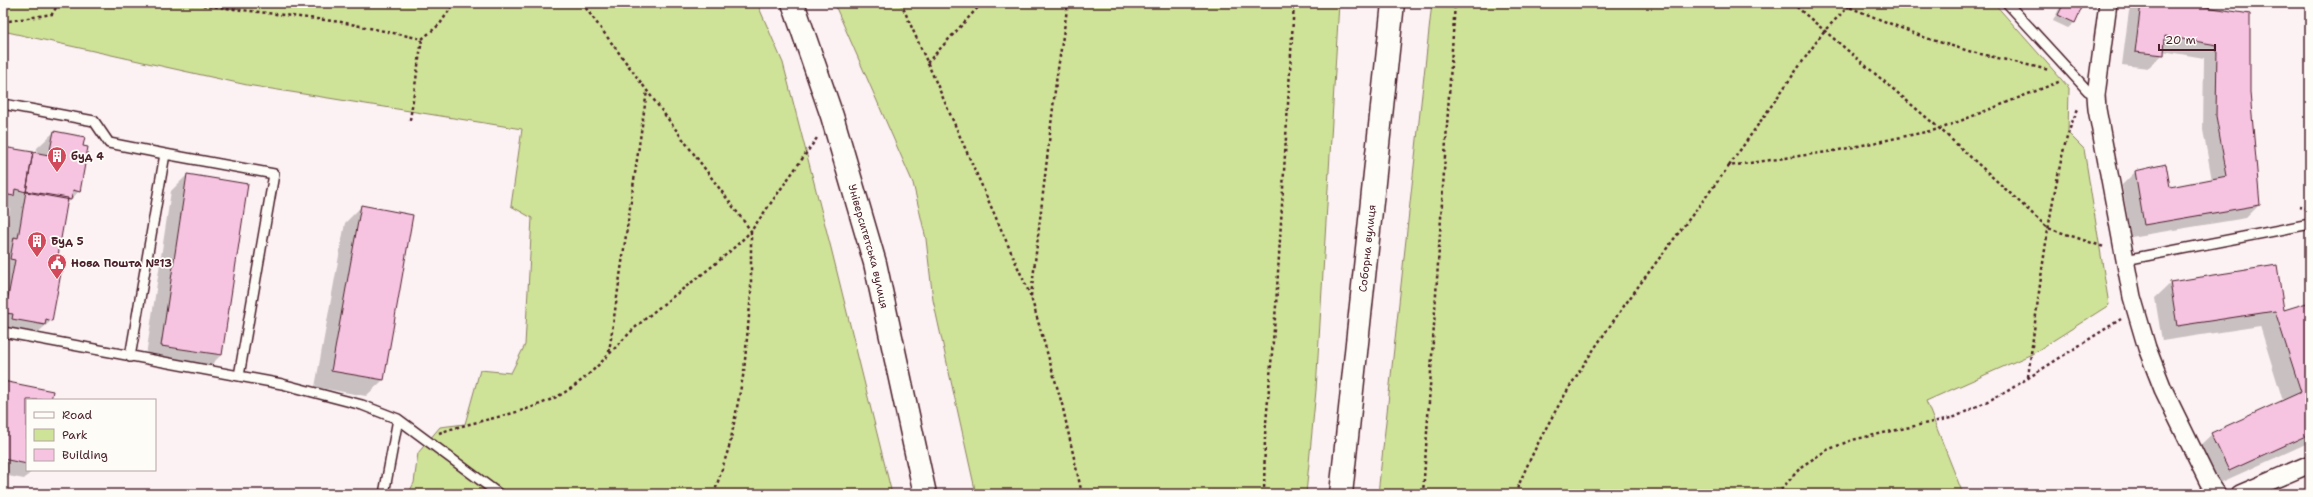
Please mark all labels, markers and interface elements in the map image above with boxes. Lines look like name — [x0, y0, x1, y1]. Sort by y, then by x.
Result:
scale bar — [2159, 26, 2215, 52]
text: 20 m — [2165, 32, 2196, 48]
building icon: буд 4 — [46, 145, 68, 173]
place label: буд 4 — [71, 149, 104, 164]
street label: Університетська вулиця — [845, 182, 892, 310]
street label: Соборна вулиця — [1355, 204, 1379, 293]
building icon: Буд 5 — [26, 230, 48, 258]
place label: Буд 5 — [51, 234, 84, 249]
public building icon: Нова Пошта №13 — [46, 252, 68, 280]
place label: Нова Пошта №13 — [71, 256, 172, 271]
legend — [26, 399, 156, 471]
text: Road — [62, 407, 93, 423]
text: Park — [62, 427, 88, 443]
text: Building — [62, 447, 108, 463]

